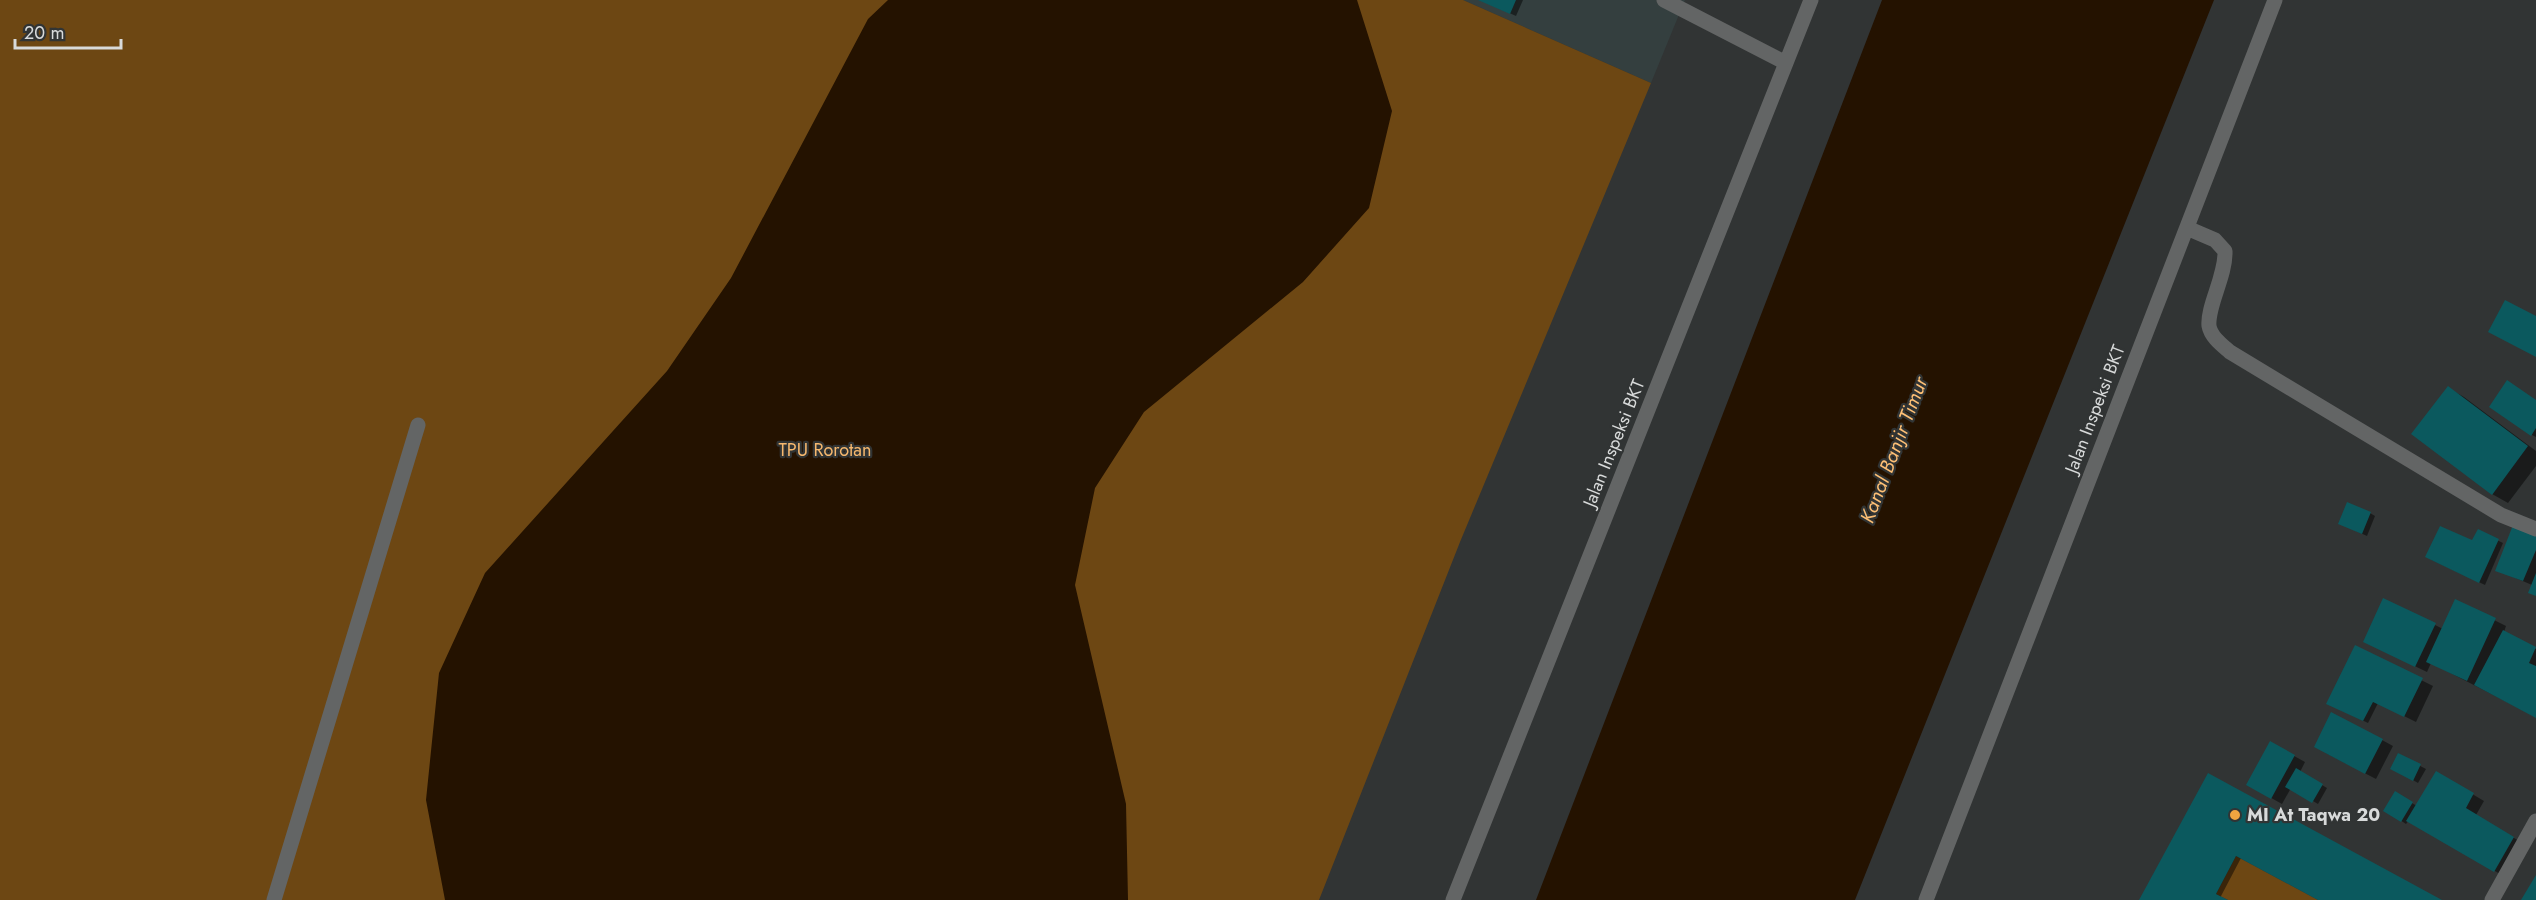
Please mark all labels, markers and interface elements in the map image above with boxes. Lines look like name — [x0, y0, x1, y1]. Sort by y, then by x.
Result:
scale bar — [15, 12, 122, 50]
text: 20 m — [24, 20, 64, 46]
street label: Jalan Inspeksi BKT — [2058, 340, 2132, 479]
water label: Kanal Banjir Timur — [1853, 371, 1936, 527]
street label: Jalan Inspeksi BKT — [1576, 375, 1652, 513]
park label: TPU Rorotan — [779, 437, 871, 463]
place label: MI At Taqwa 20 — [2247, 802, 2380, 828]
marker: MI At Taqwa 20 — [2228, 808, 2242, 822]

